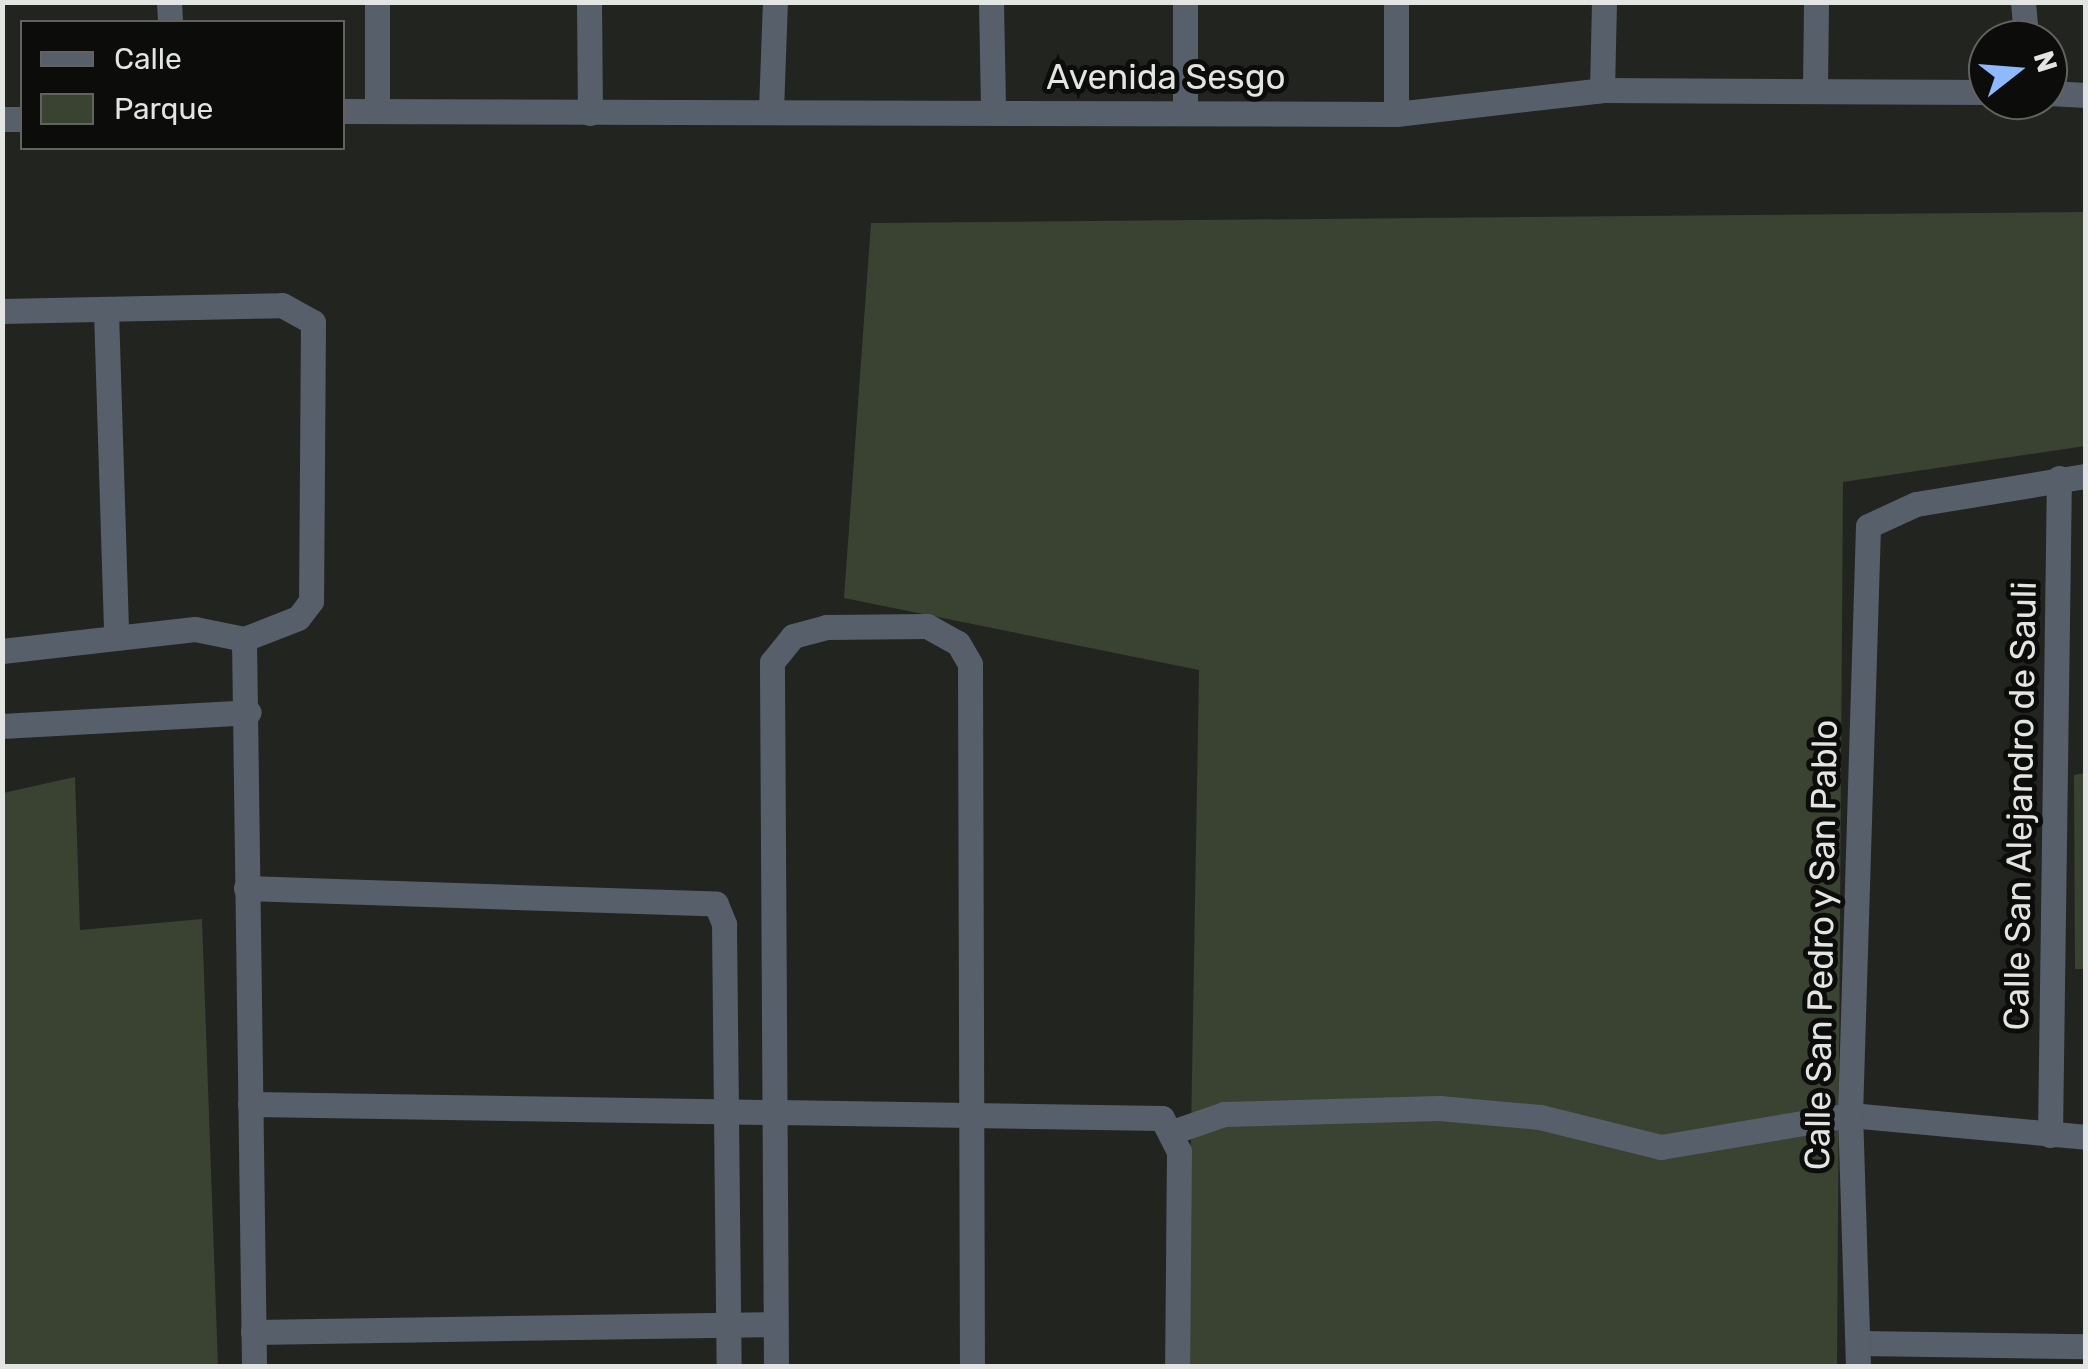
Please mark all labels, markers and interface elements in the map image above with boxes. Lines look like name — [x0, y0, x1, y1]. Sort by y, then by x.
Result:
legend — [20, 20, 345, 150]
north arrow — [1968, 20, 2068, 120]
text: Calle — [114, 41, 182, 77]
text: N — [2027, 47, 2064, 76]
street label: Avenida Sesgo — [1046, 56, 1286, 98]
text: Parque — [114, 91, 213, 127]
street label: Calle San Alejandro de Sauli — [1995, 581, 2045, 1031]
street label: Calle San Pedro y San Pablo — [1796, 718, 1846, 1172]

